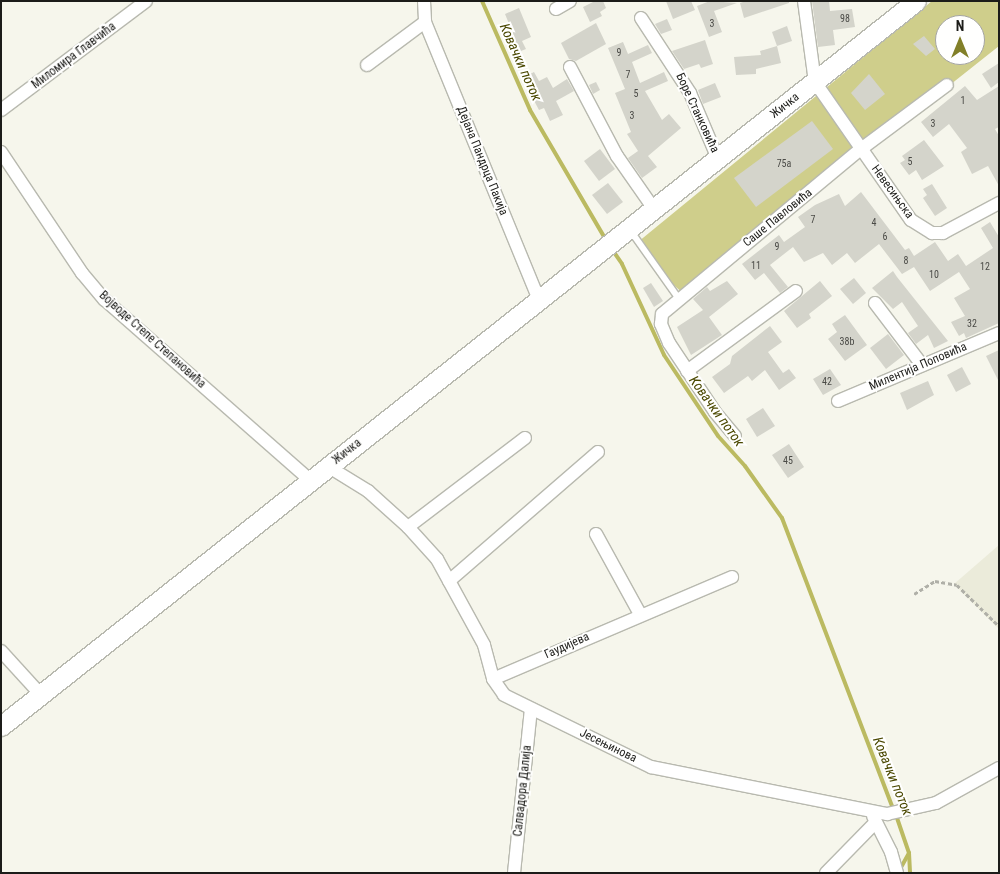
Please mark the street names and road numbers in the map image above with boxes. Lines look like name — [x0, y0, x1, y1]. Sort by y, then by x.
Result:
street label: Миломира Главчића — [29, 20, 119, 92]
street label: Боре Станковића — [672, 71, 722, 155]
street label: Жичка — [768, 90, 802, 122]
street label: Дејана Пандрца Пакија — [453, 104, 511, 218]
street label: Невесињска — [868, 163, 916, 221]
street label: Саше Павловића — [741, 186, 815, 250]
street label: Војводе Степе Степановића — [96, 288, 208, 392]
street label: Милентија Поповића — [867, 340, 969, 394]
street label: Жичка — [330, 436, 364, 468]
street label: Гаудијева — [542, 630, 592, 662]
street label: Јесењинова — [577, 726, 639, 766]
street label: Салвадора Далија — [511, 745, 535, 837]

